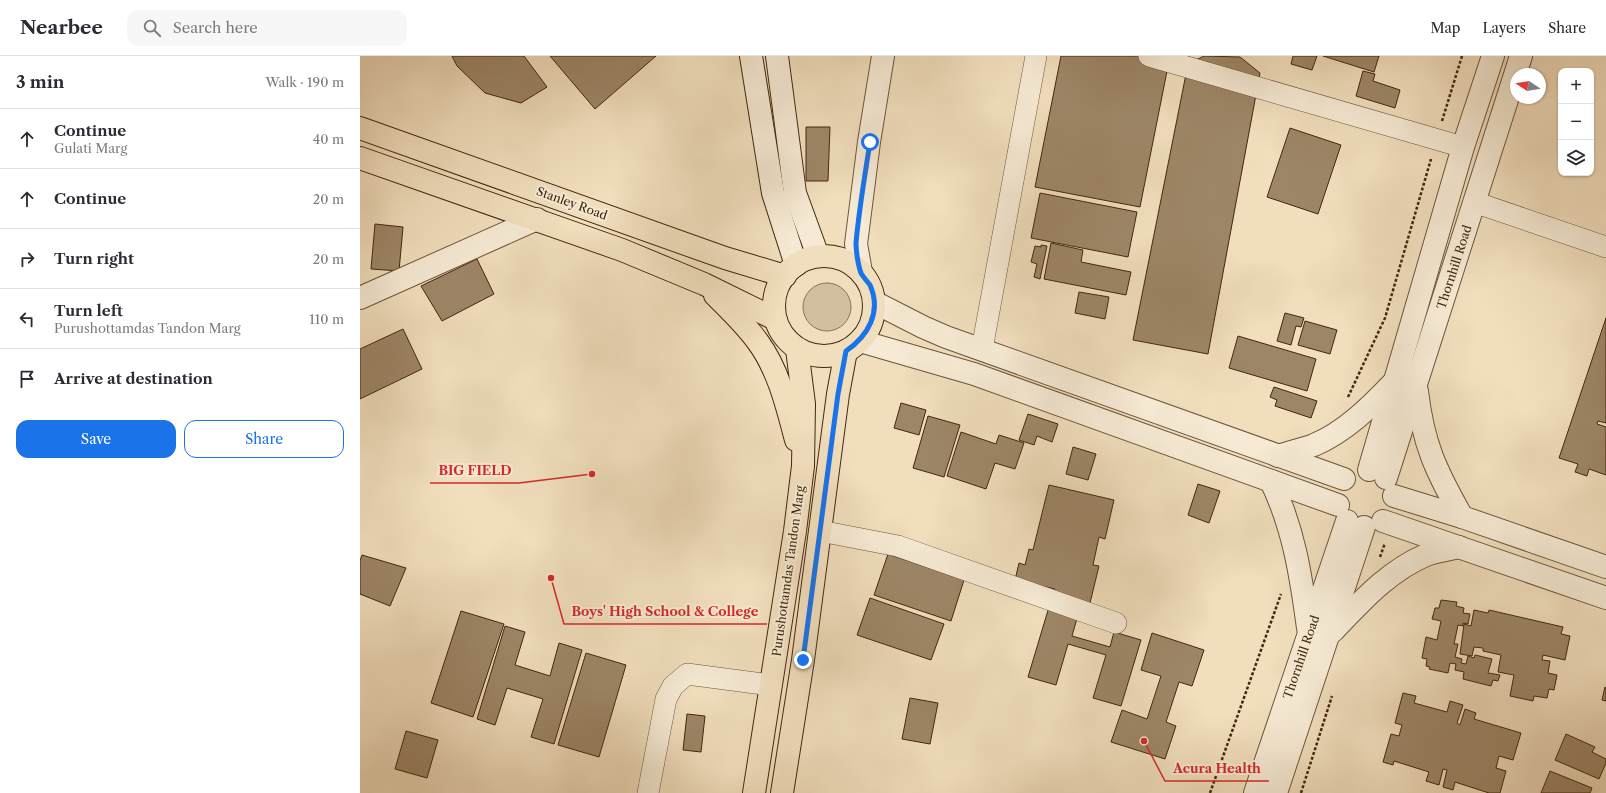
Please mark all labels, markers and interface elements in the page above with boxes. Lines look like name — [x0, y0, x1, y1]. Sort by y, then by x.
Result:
search box — [127, 10, 407, 46]
text: Nearbee — [20, 16, 103, 39]
icon: search — [141, 17, 163, 39]
text: Search here — [173, 18, 258, 37]
text: Map — [1430, 19, 1460, 37]
text: Layers — [1482, 19, 1526, 37]
text: Share — [1548, 19, 1586, 37]
north arrow — [1510, 68, 1546, 104]
map controls — [1558, 68, 1594, 176]
button: + — [1558, 68, 1594, 104]
text: 3 min — [16, 72, 65, 92]
text: Walk · 190 m — [265, 74, 344, 90]
button: − — [1558, 104, 1594, 140]
text: Continue — [54, 121, 126, 140]
icon: ahead — [16, 128, 38, 150]
text: 40 m — [313, 131, 344, 147]
route start — [861, 133, 879, 151]
text: Gulati Marg — [54, 140, 127, 156]
button: layers — [1558, 140, 1594, 176]
street label: Stanley Road — [534, 183, 610, 223]
icon: ahead — [16, 188, 38, 210]
text: Continue — [54, 189, 126, 208]
text: 20 m — [313, 191, 344, 207]
street label: Thornhill Road — [1433, 222, 1475, 311]
icon: right — [16, 248, 38, 270]
text: Turn right — [54, 249, 134, 268]
text: 20 m — [313, 251, 344, 267]
text: Turn left — [54, 301, 123, 320]
icon: left — [16, 308, 38, 330]
text: 110 m — [309, 311, 344, 327]
text: Purushottamdas Tandon Marg — [54, 320, 241, 336]
icon: arrive — [16, 368, 38, 390]
text: Arrive at destination — [54, 369, 213, 388]
button: Save — [16, 420, 176, 458]
button: Share — [184, 420, 344, 458]
callout: BIG FIELD — [430, 458, 519, 483]
text: BIG FIELD — [438, 462, 512, 478]
street label: Purushottamdas Tandon Marg — [769, 484, 808, 657]
callout: Boys' High School & College — [564, 599, 767, 624]
text: Boys' High School & College — [571, 603, 759, 619]
street label: Thornhill Road — [1280, 612, 1323, 701]
route end — [794, 651, 812, 669]
callout: Acura Health — [1165, 756, 1269, 781]
text: Acura Health — [1172, 760, 1261, 776]

